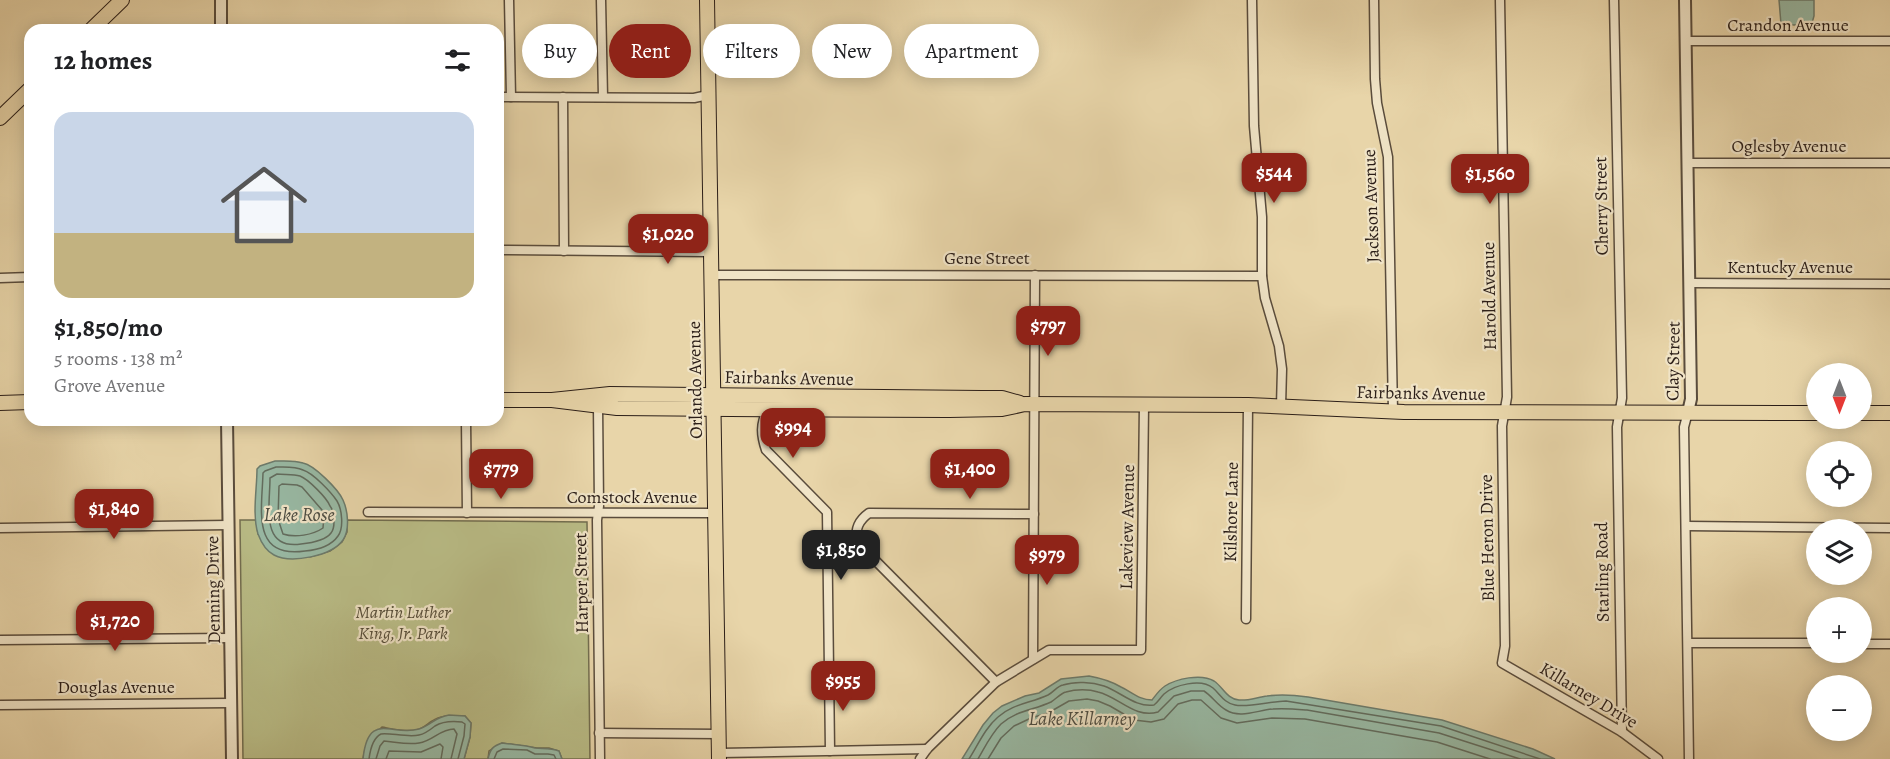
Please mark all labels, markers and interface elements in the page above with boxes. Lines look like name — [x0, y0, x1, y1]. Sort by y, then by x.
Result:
street label: Crandon Avenue — [1727, 13, 1849, 37]
chip: Buy — [522, 24, 597, 78]
chip: Rent — [609, 24, 691, 78]
chip: Filters — [703, 24, 800, 78]
chip: New — [812, 24, 892, 78]
chip: Apartment — [904, 24, 1039, 78]
text: 12 homes — [54, 43, 152, 78]
icon: filters — [441, 44, 474, 77]
street label: Oglesby Avenue — [1731, 134, 1847, 158]
street label: Jackson Avenue — [1357, 149, 1385, 263]
icon: home — [210, 151, 318, 259]
pin: $544 — [1238, 153, 1310, 204]
pin: $1,560 — [1441, 154, 1539, 205]
street label: Cherry Street — [1588, 156, 1614, 256]
text: $544 — [1256, 159, 1292, 186]
text: $1,560 — [1465, 160, 1515, 187]
pin: $1,020 — [619, 214, 717, 265]
text: $1,020 — [642, 220, 694, 247]
street label: Harold Avenue — [1476, 242, 1502, 350]
street label: Gene Street — [944, 246, 1030, 270]
street label: Kentucky Avenue — [1727, 255, 1853, 279]
pin: $797 — [1012, 306, 1084, 357]
text: $1,850/mo — [54, 310, 163, 345]
text: $797 — [1030, 312, 1066, 339]
street label: Orlando Avenue — [682, 321, 708, 439]
street label: Clay Street — [1660, 321, 1686, 401]
text: 5 rooms · 138 m² — [54, 345, 183, 372]
north arrow — [1806, 363, 1872, 429]
map controls — [1806, 363, 1872, 741]
street label: Fairbanks Avenue — [724, 365, 854, 391]
text: Grove Avenue — [54, 372, 165, 399]
street label: Fairbanks Avenue — [1356, 380, 1486, 406]
pin: $994 — [757, 408, 829, 459]
text: $994 — [774, 414, 812, 441]
button: locate — [1806, 441, 1872, 507]
pin: $779 — [465, 449, 537, 500]
pin: $1,400 — [921, 449, 1019, 500]
text: $779 — [483, 455, 519, 482]
text: $1,400 — [944, 455, 996, 482]
street label: Kilshore Lane — [1218, 462, 1244, 562]
street label: Lakeview Avenue — [1114, 464, 1140, 590]
street label: Blue Heron Drive — [1474, 474, 1500, 602]
street label: Comstock Avenue — [567, 485, 697, 509]
pin: $1,840 — [65, 489, 163, 540]
text: $1,840 — [89, 495, 139, 522]
water label: Lake Rose — [263, 501, 335, 528]
button: layers — [1806, 519, 1872, 585]
street label: Starling Road — [1589, 521, 1615, 622]
pin: $1,850 — [792, 530, 890, 581]
street label: Harper Street — [568, 532, 594, 634]
pin: $979 — [1011, 535, 1083, 586]
street label: Denning Drive — [200, 536, 226, 644]
text: $1,850 — [816, 536, 866, 563]
text: $979 — [1029, 541, 1065, 568]
button: + — [1806, 597, 1872, 663]
park label: Martin Luther King, Jr. Park — [356, 600, 451, 645]
pin: $1,720 — [66, 601, 164, 652]
text: $1,720 — [90, 607, 140, 634]
street label: Killarney Drive — [1536, 656, 1642, 734]
pin: $955 — [807, 661, 879, 712]
text: $955 — [825, 667, 861, 694]
street label: Douglas Avenue — [57, 675, 175, 699]
button: − — [1806, 675, 1872, 741]
water label: Lake Killarney — [1028, 705, 1136, 732]

